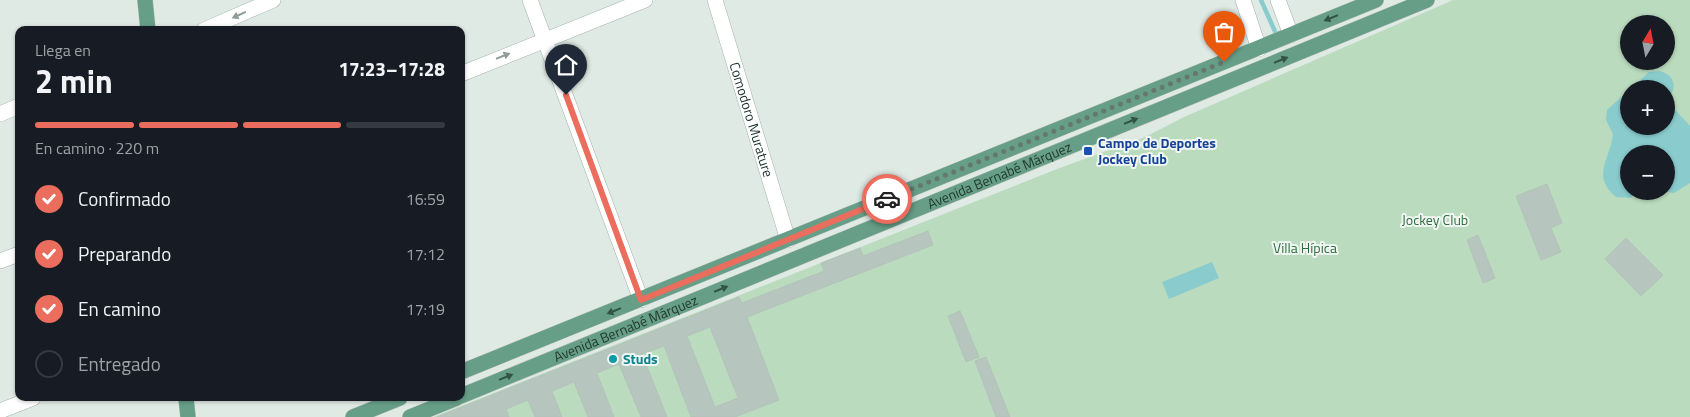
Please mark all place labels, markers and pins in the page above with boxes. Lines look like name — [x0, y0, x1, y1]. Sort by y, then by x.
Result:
pin — [1203, 11, 1245, 62]
pin — [545, 44, 587, 95]
place label: Campo de Deportes Jockey Club — [1098, 132, 1216, 169]
marker: Campo de Deportes Jockey Club — [1082, 145, 1094, 157]
place label: Studs — [623, 348, 658, 369]
marker: Studs — [607, 353, 619, 365]

